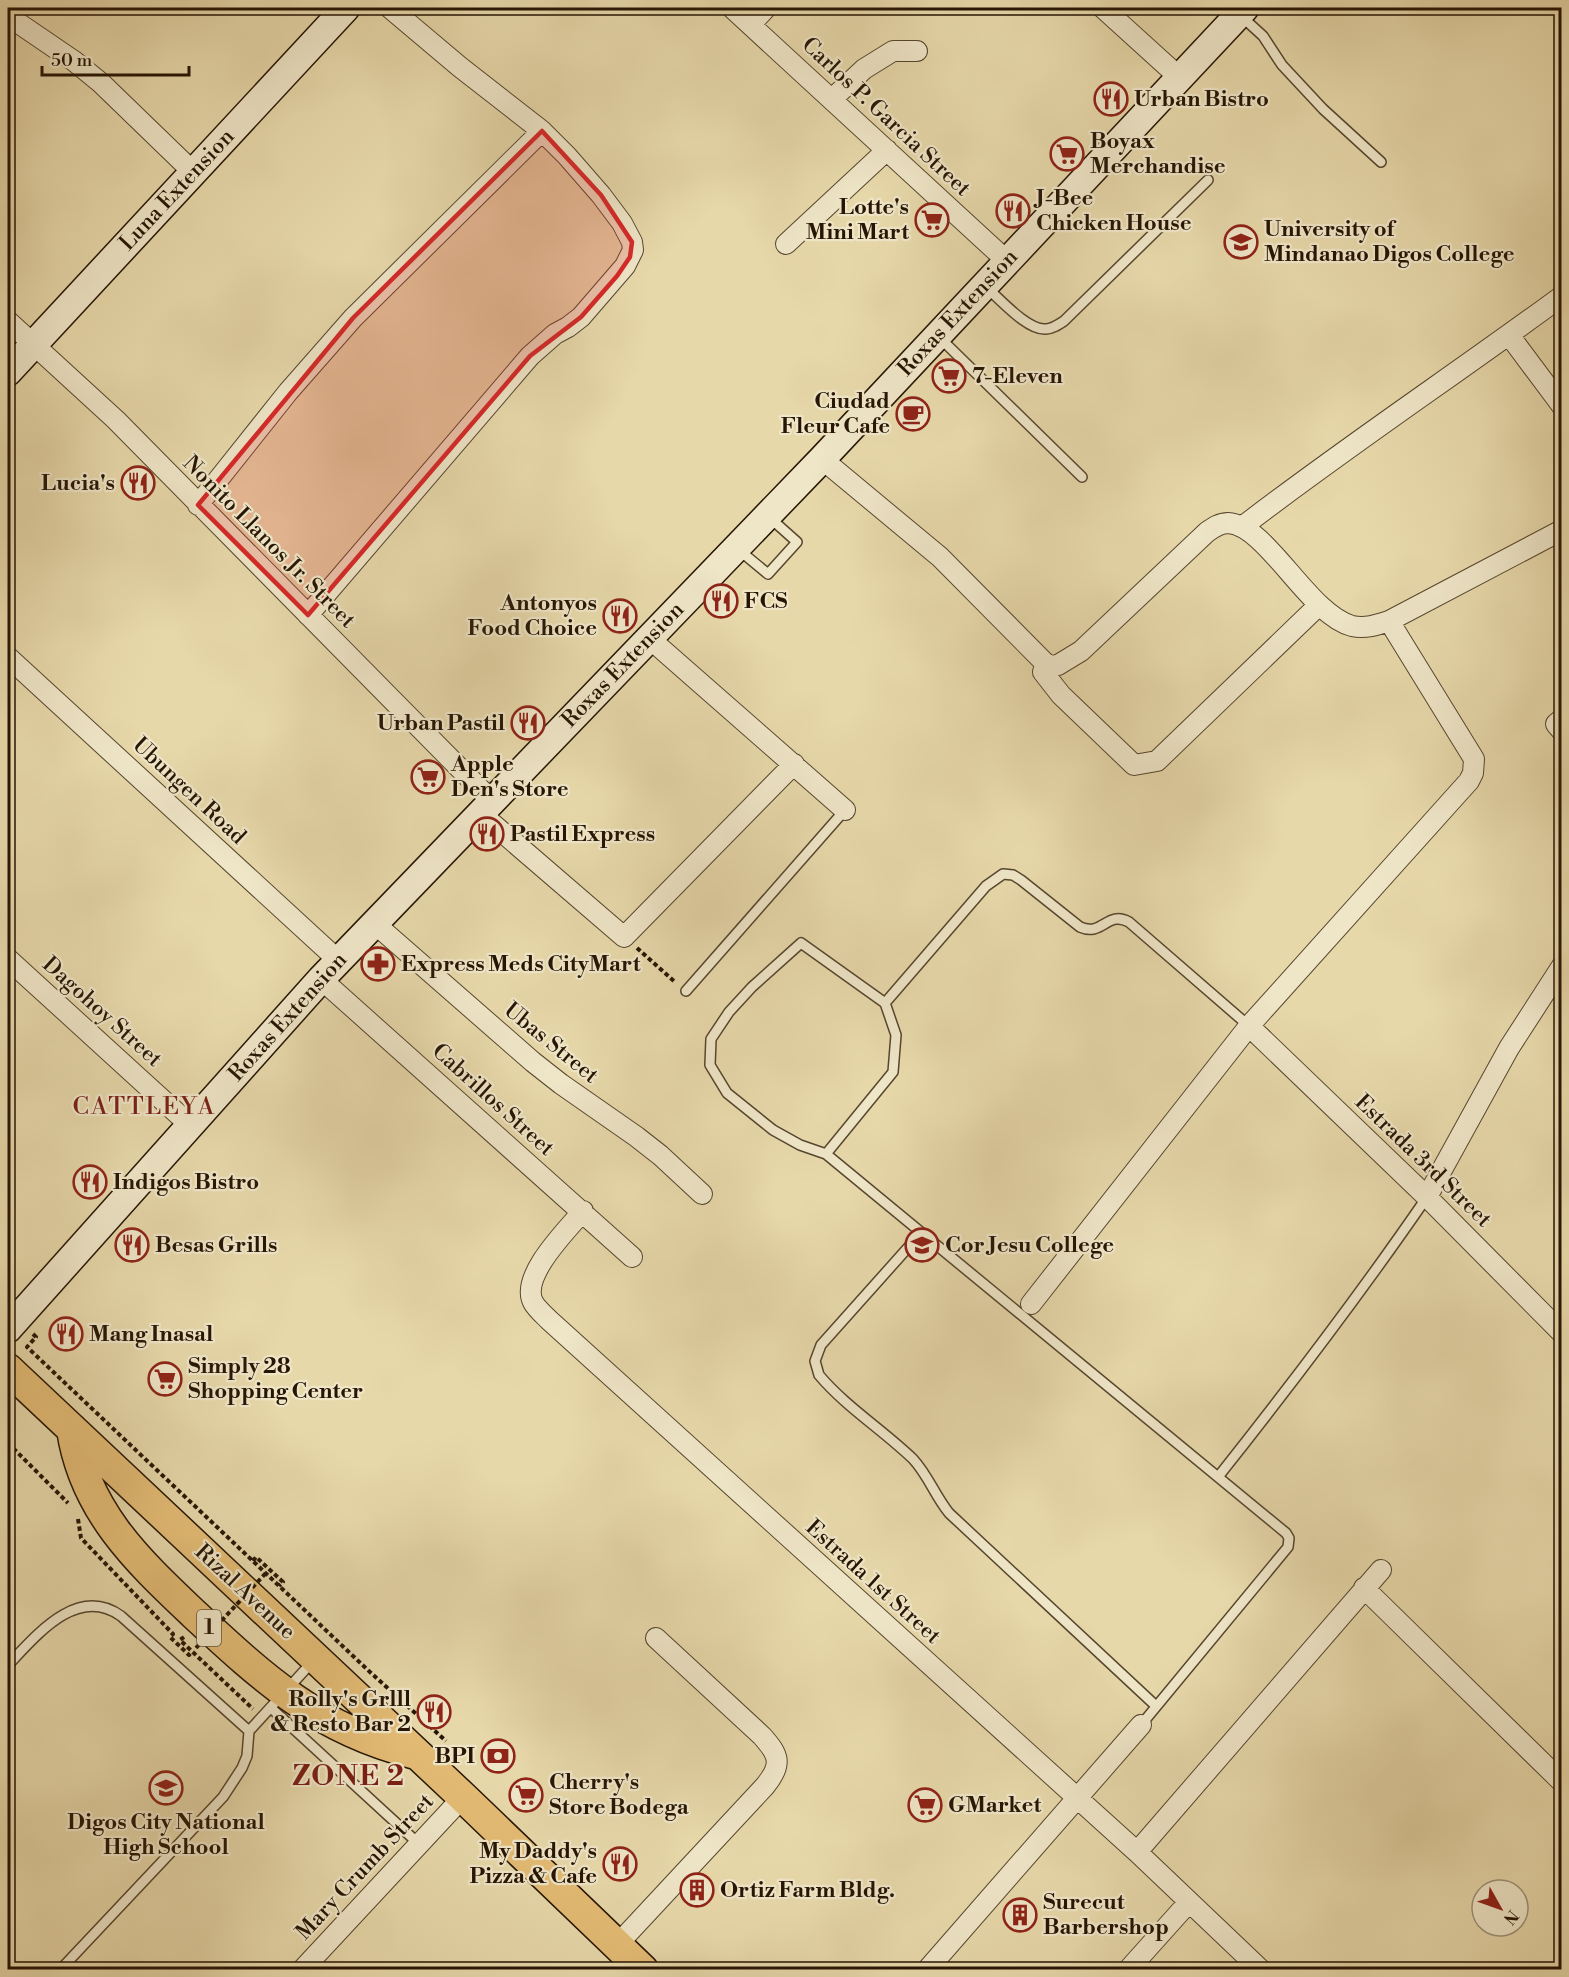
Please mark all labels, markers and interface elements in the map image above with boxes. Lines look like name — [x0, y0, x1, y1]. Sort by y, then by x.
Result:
street label: Carlos P. Garcia Street — [796, 32, 976, 202]
scale bar — [42, 39, 189, 77]
text: 50 m — [51, 49, 93, 72]
restaurant icon: Urban Bistro — [1093, 81, 1129, 117]
place label: Urban Bistro — [1134, 86, 1269, 113]
street label: Luna Extension — [114, 124, 240, 256]
place label: Boyax Merchandise — [1090, 128, 1226, 180]
supermarket icon: Boyax Merchandise — [1049, 136, 1085, 172]
place label: J-Bee Chicken House — [1033, 185, 1192, 237]
restaurant icon: J-Bee Chicken House — [995, 193, 1031, 229]
place label: Lotte's Mini Mart — [806, 194, 909, 246]
supermarket icon: Lotte's Mini Mart — [914, 202, 950, 238]
place label: University of Mindanao Digos College — [1264, 216, 1515, 268]
school or university icon: University of Mindanao Digos College — [1223, 224, 1259, 260]
street label: Roxas Extension — [892, 244, 1024, 382]
supermarket icon: 7-Eleven — [931, 358, 967, 394]
place label: 7-Eleven — [972, 363, 1063, 390]
place label: Ciudad Fleur Cafe — [781, 388, 890, 440]
cafe icon: Ciudad Fleur Cafe — [895, 396, 931, 432]
street label: Nonito Llanos Jr. Street — [177, 450, 361, 634]
restaurant icon: Lucia's — [120, 465, 156, 501]
place label: Lucia's — [41, 470, 115, 497]
restaurant icon: FCS — [703, 583, 739, 619]
place label: FCS — [744, 588, 788, 615]
place label: Antonyos Food Choice — [468, 590, 597, 642]
street label: Roxas Extension — [556, 597, 690, 733]
restaurant icon: Antonyos Food Choice — [602, 598, 638, 634]
restaurant icon: Urban Pastil — [510, 705, 546, 741]
place label: Urban Pastil — [377, 710, 505, 737]
street label: Ubungen Road — [127, 732, 252, 851]
place label: Apple Den's Store — [450, 751, 569, 803]
supermarket icon: Apple Den's Store — [410, 759, 446, 795]
restaurant icon: Pastil Express — [469, 816, 505, 852]
place label: Pastil Express — [510, 821, 655, 848]
pharmacy icon: Express Meds CityMart — [360, 946, 396, 982]
street label: Roxas Extension — [223, 947, 353, 1087]
street label: Dagohoy Street — [36, 951, 168, 1073]
place label: Express Meds CityMart — [401, 951, 641, 978]
street label: Ubas Street — [498, 997, 604, 1089]
street label: Cabrillos Street — [426, 1038, 560, 1162]
street label: Estrada 3rd Street — [1349, 1089, 1497, 1233]
district label: CATTLEYA — [72, 1092, 216, 1122]
restaurant icon: Indigos Bistro — [72, 1164, 108, 1200]
place label: Indigos Bistro — [113, 1169, 259, 1196]
restaurant icon: Besas Grills — [114, 1227, 150, 1263]
school or university icon: Cor Jesu College — [904, 1227, 940, 1263]
place label: Besas Grills — [155, 1232, 277, 1259]
place label: Cor Jesu College — [945, 1232, 1114, 1259]
restaurant icon: Mang Inasal — [48, 1316, 84, 1352]
place label: Mang Inasal — [89, 1321, 213, 1348]
place label: Simply 28 Shopping Center — [188, 1353, 363, 1405]
supermarket icon: Simply 28 Shopping Center — [147, 1361, 183, 1397]
street label: Estrada 1st Street — [800, 1514, 946, 1650]
street label: Rizal Avenue — [189, 1539, 301, 1645]
road number: 1 — [197, 1610, 221, 1646]
place label: Rolly's Grlll & Resto Bar 2 — [270, 1686, 411, 1738]
restaurant icon: Rolly's Grlll & Resto Bar 2 — [416, 1694, 452, 1730]
bank icon: BPI — [480, 1738, 516, 1774]
place label: BPI — [435, 1743, 476, 1770]
district label: ZONE 2 — [292, 1759, 406, 1794]
place label: Cherry's Store Bodega — [549, 1769, 690, 1821]
school or university icon: Digos City National High School — [148, 1770, 184, 1806]
supermarket icon: Cherry's Store Bodega — [508, 1777, 544, 1813]
supermarket icon: GMarket — [907, 1787, 943, 1823]
street label: Mary Crumb Street — [290, 1788, 440, 1946]
place label: GMarket — [948, 1792, 1041, 1819]
place label: Digos City National High School — [67, 1809, 265, 1861]
place label: My Daddy's Pizza & Cafe — [470, 1838, 597, 1890]
restaurant icon: My Daddy's Pizza & Cafe — [602, 1846, 638, 1882]
building icon: Ortiz Farm Bldg. — [679, 1872, 715, 1908]
place label: Ortiz Farm Bldg. — [720, 1877, 895, 1904]
north arrow — [1470, 1878, 1530, 1938]
place label: Surecut Barbershop — [1043, 1889, 1169, 1941]
building icon: Surecut Barbershop — [1002, 1897, 1038, 1933]
text: N — [1499, 1906, 1522, 1929]

